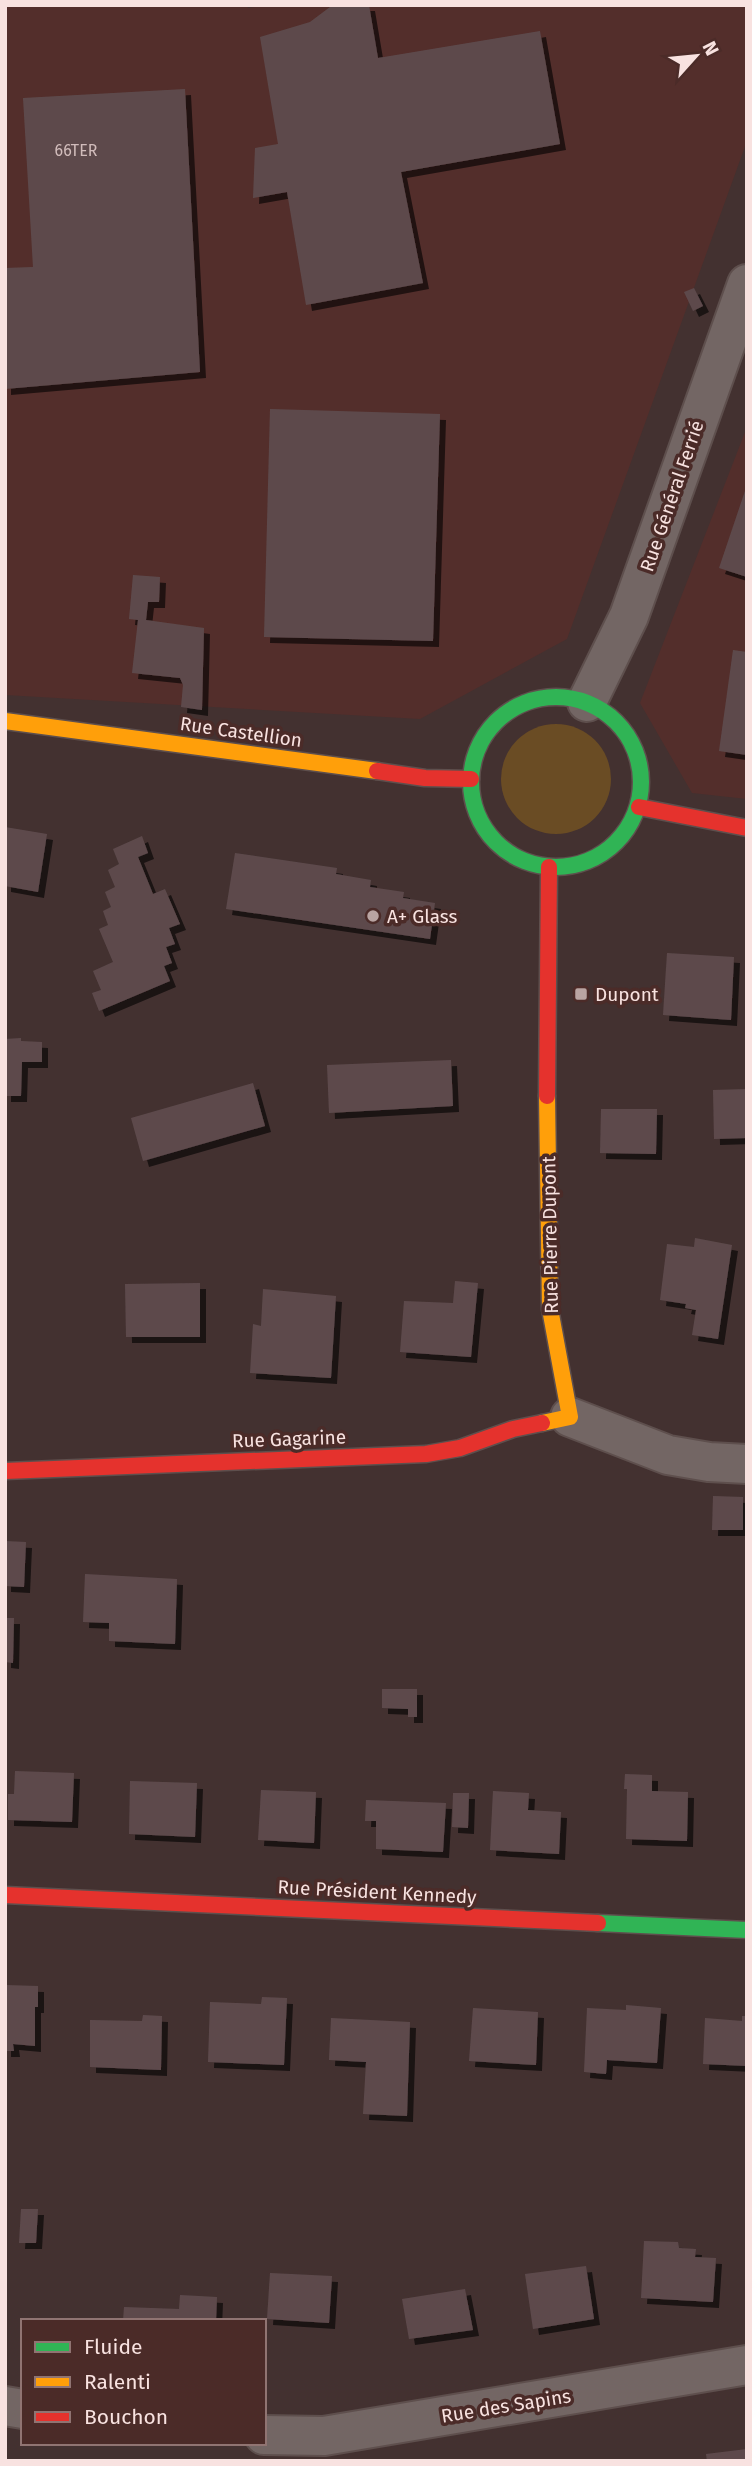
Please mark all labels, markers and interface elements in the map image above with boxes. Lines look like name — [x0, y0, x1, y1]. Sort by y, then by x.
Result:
north arrow — [661, 21, 731, 91]
text: N — [698, 38, 724, 59]
house number: 66TER — [55, 141, 98, 160]
street label: Rue Général Ferrié — [635, 417, 709, 575]
street label: Rue Castellion — [178, 712, 304, 752]
place label: A+ Glass — [387, 905, 458, 928]
marker: A+ Glass — [365, 908, 381, 924]
place label: Dupont — [595, 983, 659, 1006]
marker: Dupont — [573, 986, 589, 1002]
street label: Rue Pierre Dupont — [537, 1156, 563, 1314]
street label: Rue Gagarine — [232, 1426, 346, 1452]
street label: Rue Président Kennedy — [277, 1875, 478, 1909]
legend — [21, 2319, 266, 2445]
text: Fluide — [84, 2334, 142, 2360]
text: Ralenti — [84, 2369, 151, 2395]
street label: Rue des Sapins — [440, 2384, 573, 2428]
text: Bouchon — [84, 2404, 168, 2430]

